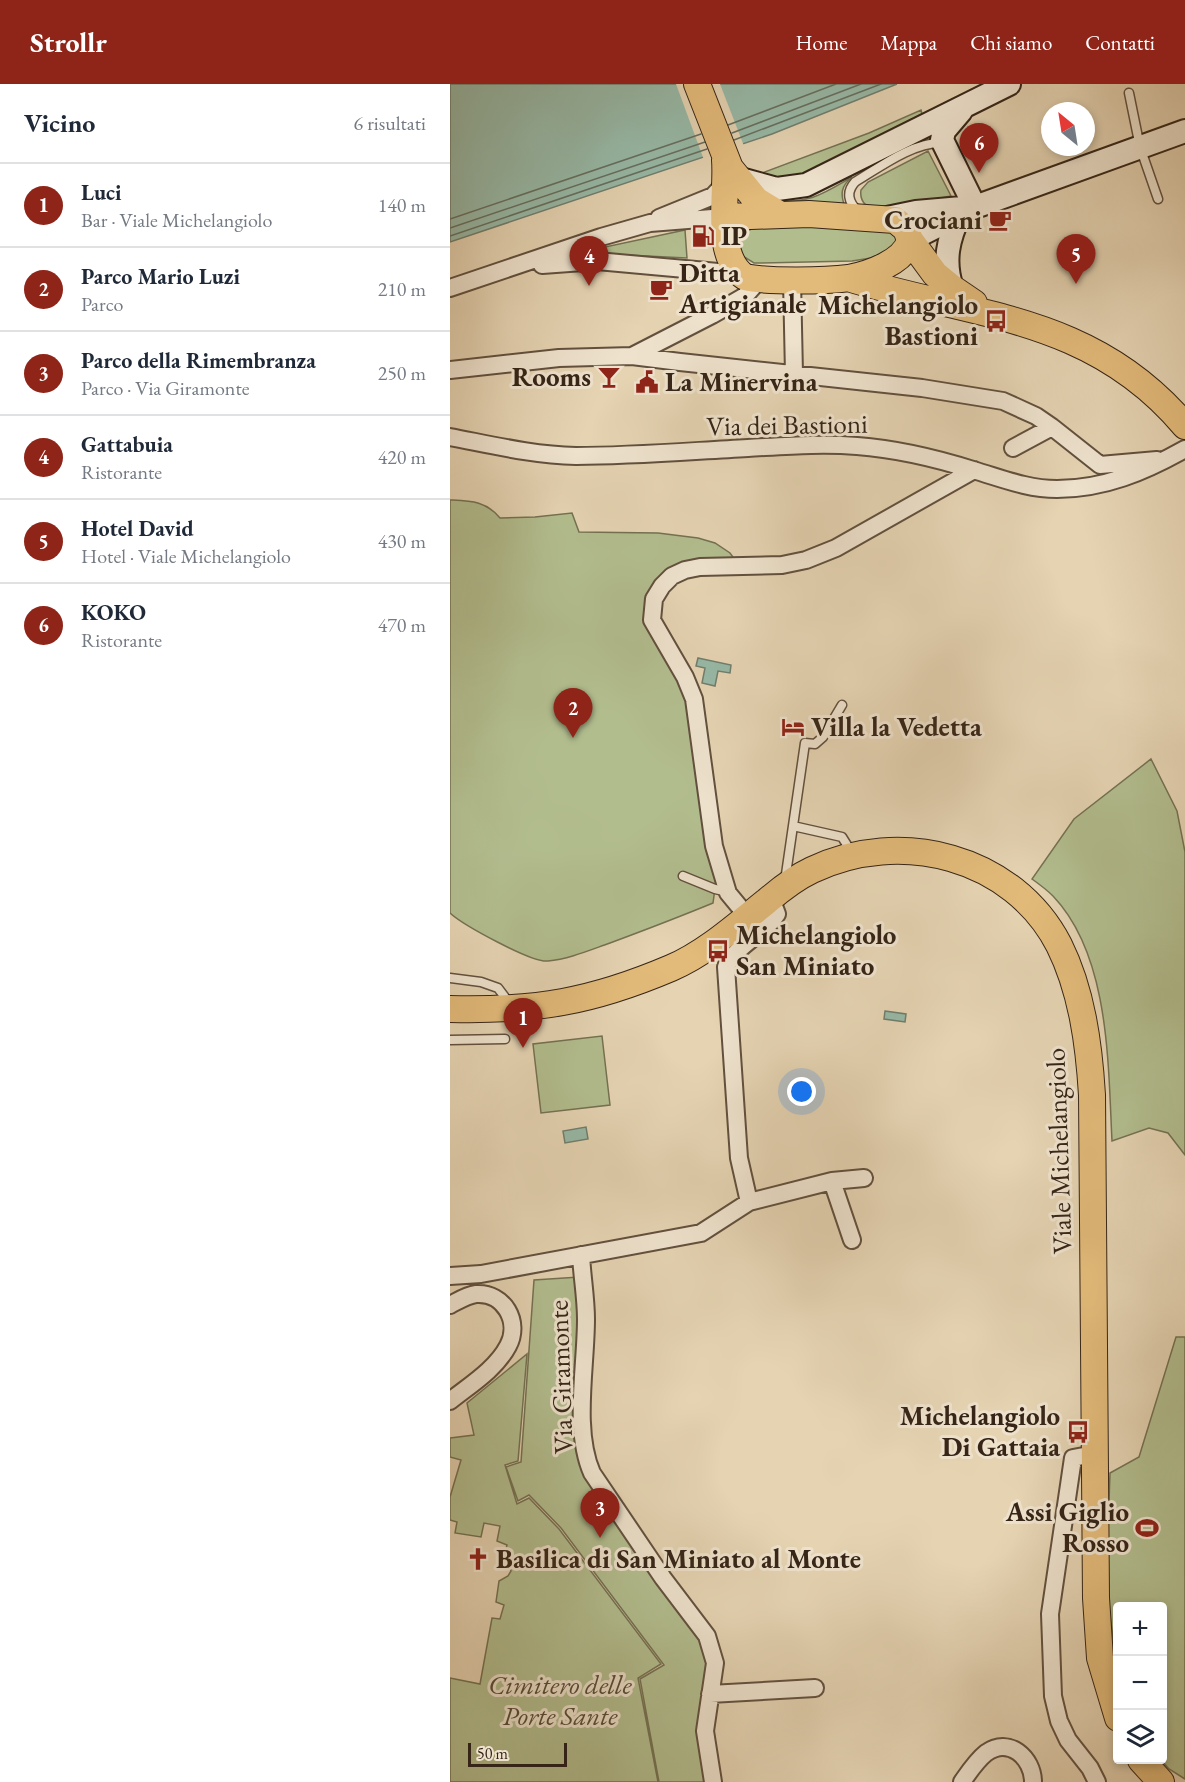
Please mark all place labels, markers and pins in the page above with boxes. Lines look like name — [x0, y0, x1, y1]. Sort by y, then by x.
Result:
pin: 6 — [960, 124, 998, 173]
place label: Crociani — [884, 202, 982, 237]
cafe icon: Crociani — [987, 207, 1013, 233]
place label: IP — [721, 218, 747, 253]
fuel station icon: IP — [690, 223, 716, 249]
pin: 5 — [1056, 234, 1096, 284]
pin: 4 — [570, 236, 608, 286]
place label: Ditta Artigianale — [678, 255, 807, 321]
cafe icon: Ditta Artigianale — [648, 276, 674, 302]
place label: Michelangiolo Bastioni — [818, 287, 978, 353]
bus stop icon: Michelangiolo Bastioni — [983, 308, 1009, 334]
place label: Rooms — [512, 359, 591, 394]
bar icon: Rooms — [596, 364, 622, 390]
place label: La Minervina — [665, 364, 818, 399]
public building icon: La Minervina — [634, 369, 660, 395]
pin: 2 — [554, 688, 592, 738]
place label: Villa la Vedetta — [811, 709, 982, 744]
hotel icon: Villa la Vedetta — [780, 714, 806, 740]
place label: Michelangiolo San Miniato — [736, 917, 896, 983]
bus stop icon: Michelangiolo San Miniato — [705, 938, 731, 964]
pin: 1 — [504, 998, 542, 1048]
place label: Michelangiolo Di Gattaia — [900, 1398, 1060, 1464]
bus stop icon: Michelangiolo Di Gattaia — [1065, 1419, 1091, 1445]
pin: 3 — [580, 1488, 620, 1538]
place label: Assi Giglio Rosso — [1005, 1494, 1129, 1560]
sports icon: Assi Giglio Rosso — [1134, 1515, 1160, 1541]
place label: Basilica di San Miniato al Monte — [496, 1541, 861, 1576]
church icon: Basilica di San Miniato al Monte — [465, 1546, 491, 1572]

